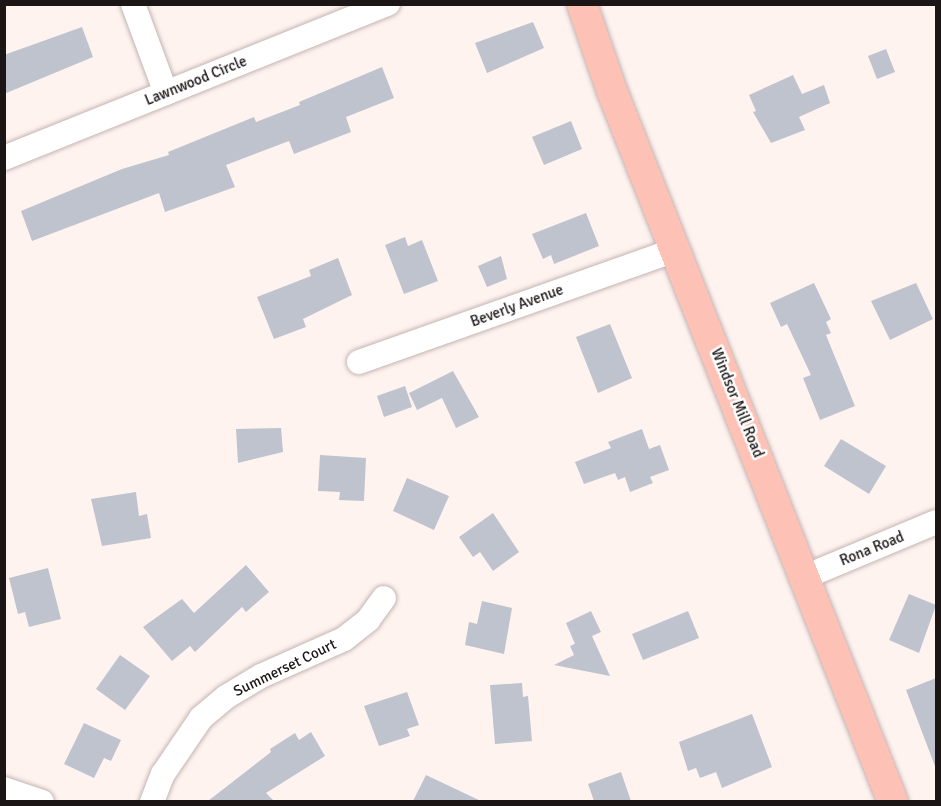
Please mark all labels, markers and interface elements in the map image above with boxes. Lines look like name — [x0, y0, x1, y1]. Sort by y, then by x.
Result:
street label: Lawnwood Circle — [142, 52, 250, 110]
street label: Beverly Avenue — [468, 281, 566, 331]
street label: Windsor Mill Road — [707, 346, 767, 460]
street label: Rona Road — [837, 528, 907, 570]
street label: Summerset Court — [231, 635, 339, 701]

